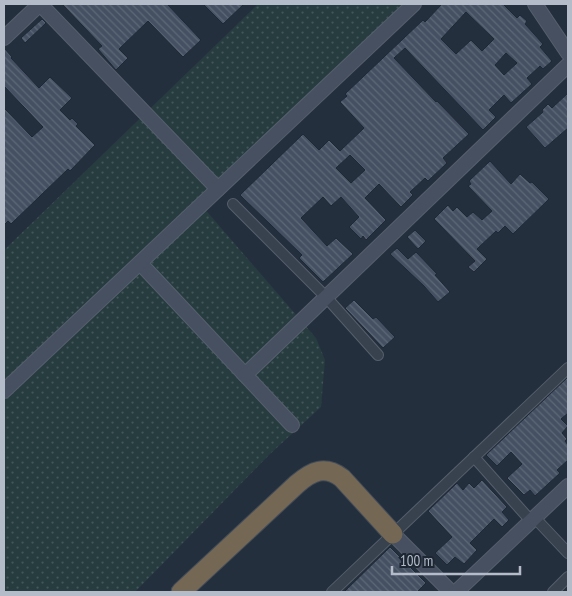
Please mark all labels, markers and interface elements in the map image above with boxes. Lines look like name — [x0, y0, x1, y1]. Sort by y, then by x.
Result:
scale bar — [392, 544, 520, 576]
text: 100 m — [400, 551, 433, 570]

